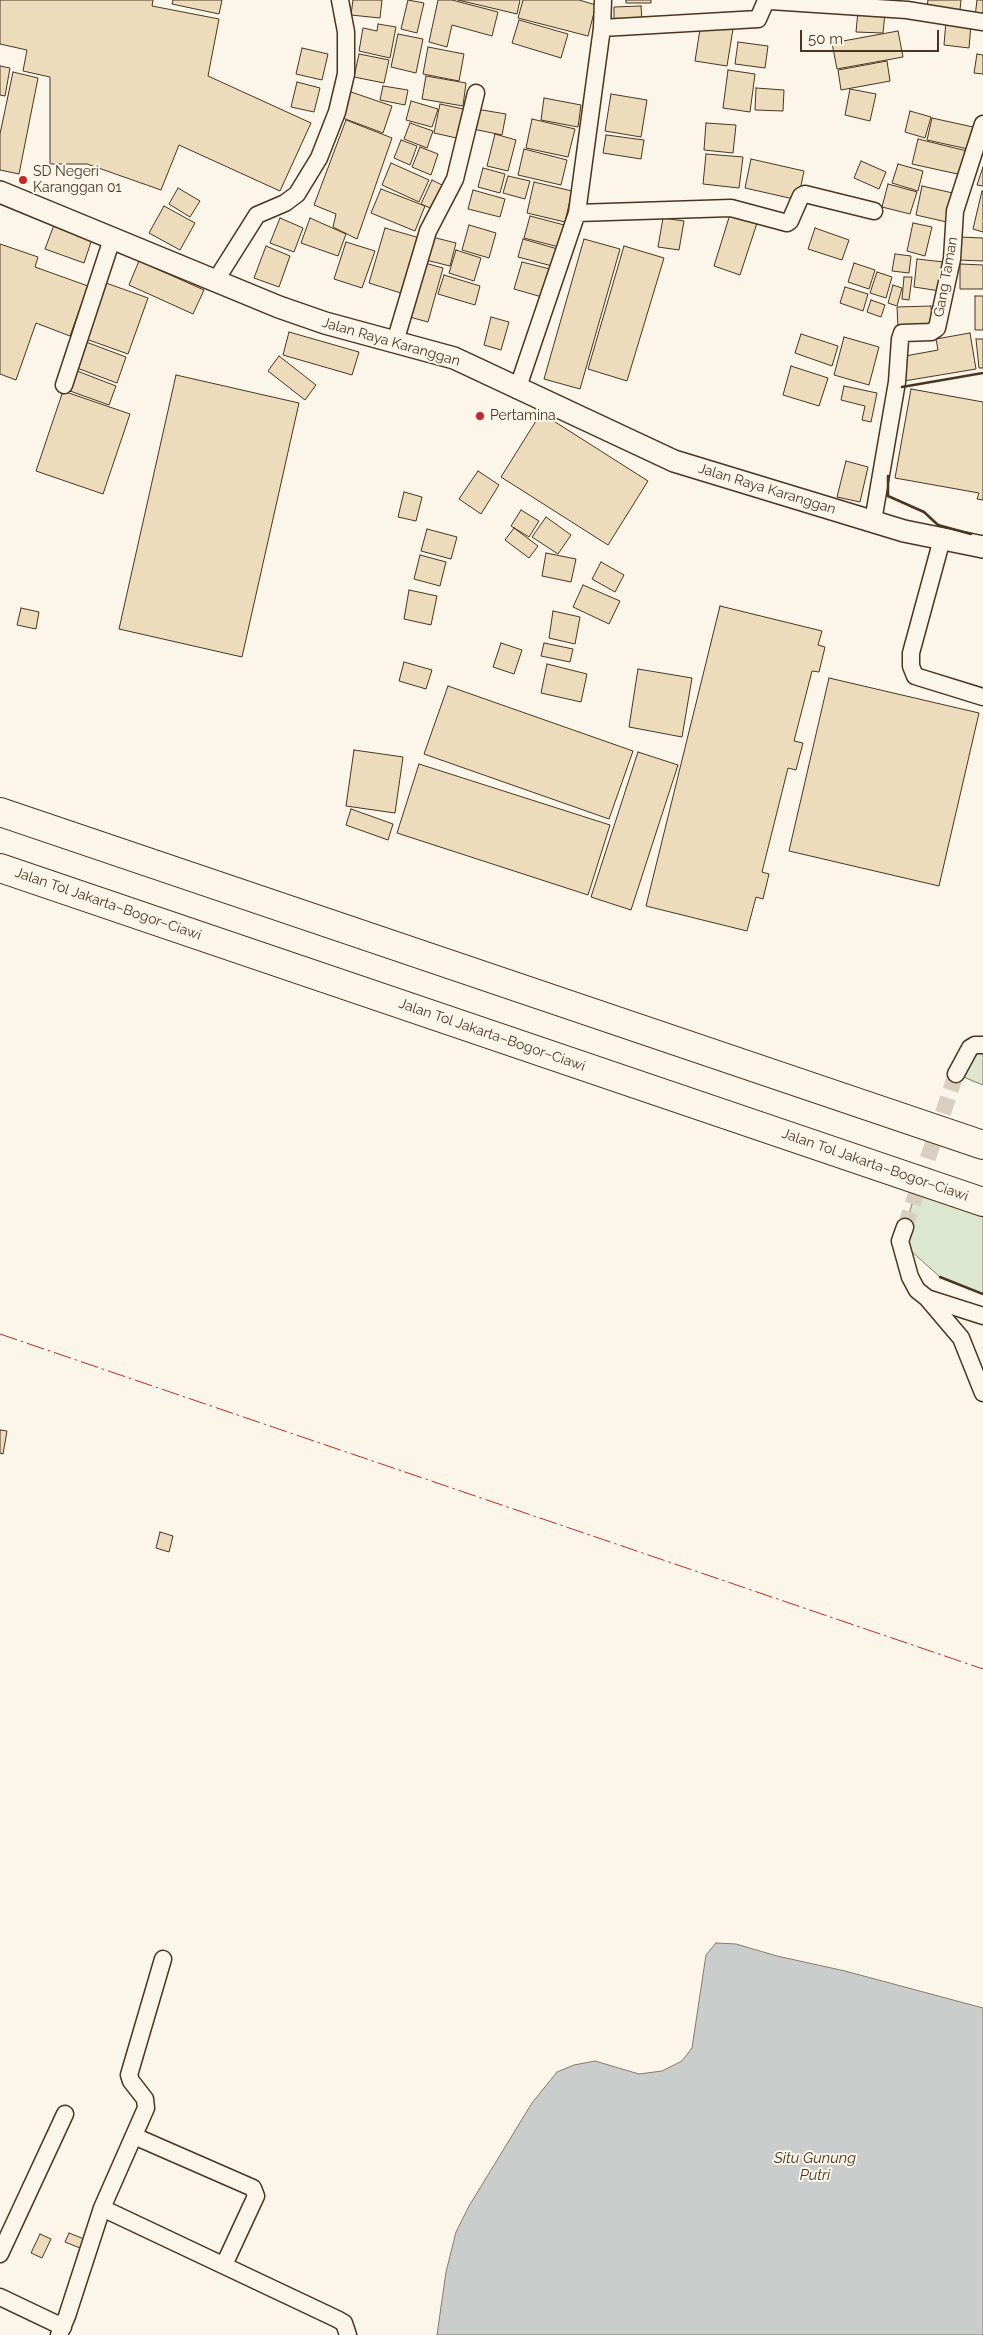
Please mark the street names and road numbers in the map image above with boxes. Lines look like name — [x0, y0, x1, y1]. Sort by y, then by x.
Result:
street label: Gang Taman — [931, 235, 961, 319]
street label: Jalan Raya Karanggan — [320, 314, 462, 370]
street label: Jalan Raya Karanggan — [696, 460, 838, 518]
street label: Jalan Tol Jakarta–Bogor–Ciawi — [13, 864, 203, 944]
street label: Jalan Tol Jakarta–Bogor–Ciawi — [397, 995, 587, 1075]
street label: Jalan Tol Jakarta–Bogor–Ciawi — [780, 1125, 970, 1205]

